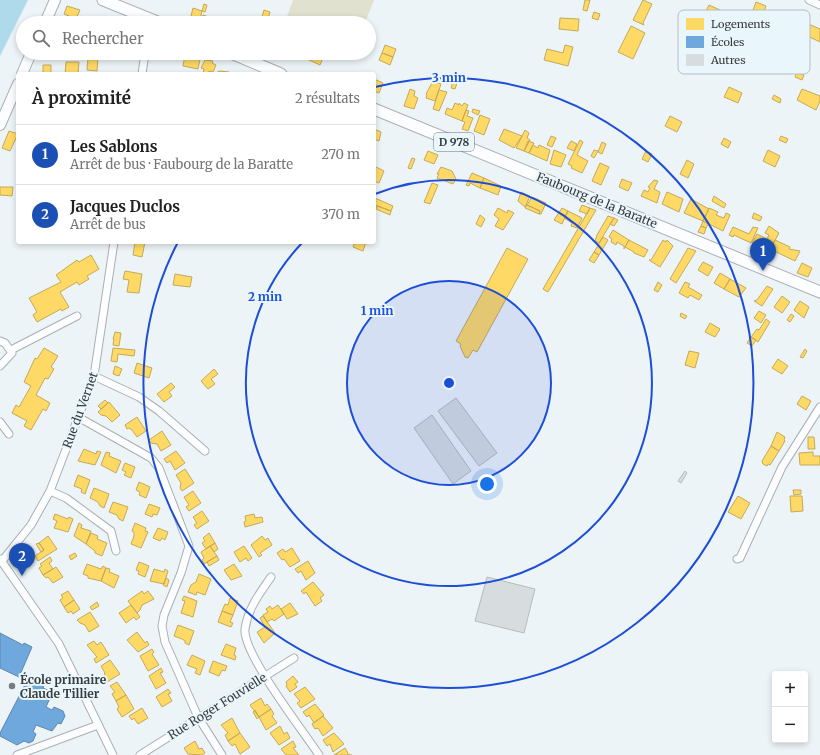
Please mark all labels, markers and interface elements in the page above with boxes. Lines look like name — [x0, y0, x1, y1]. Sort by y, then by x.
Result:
legend — [678, 10, 810, 74]
search box — [16, 16, 376, 60]
text: Logements — [711, 17, 770, 31]
icon: search — [30, 27, 52, 49]
text: Rechercher — [62, 29, 144, 48]
text: Écoles — [711, 35, 744, 49]
text: Autres — [710, 53, 746, 67]
text: 3 min — [432, 70, 466, 85]
text: À proximité — [32, 87, 131, 109]
text: 2 résultats — [295, 90, 360, 107]
road number: D 978 — [434, 133, 474, 151]
text: Les Sablons — [70, 137, 158, 156]
text: 1 — [42, 146, 48, 163]
text: 270 m — [321, 146, 360, 163]
text: Arrêt de bus · Faubourg de la Baratte — [70, 156, 293, 173]
street label: Faubourg de la Baratte — [534, 169, 660, 231]
text: Jacques Duclos — [70, 197, 180, 216]
text: 2 — [41, 206, 49, 223]
text: 370 m — [322, 206, 360, 223]
text: Arrêt de bus — [70, 216, 146, 233]
pin: 1 — [750, 238, 776, 271]
text: 2 min — [248, 289, 282, 304]
text: 1 min — [361, 303, 393, 318]
street label: Rue du Vernet — [59, 369, 101, 450]
centre of rings — [442, 376, 456, 390]
your location — [477, 474, 497, 494]
pin: 2 — [9, 543, 35, 576]
street label: Rue Roger Fouvielle — [165, 670, 269, 742]
place label: École primaire Claude Tillier — [20, 671, 107, 701]
map controls — [772, 671, 808, 743]
button: + — [772, 671, 808, 707]
marker: École primaire Claude Tillier — [7, 681, 17, 691]
button: − — [772, 707, 808, 743]

